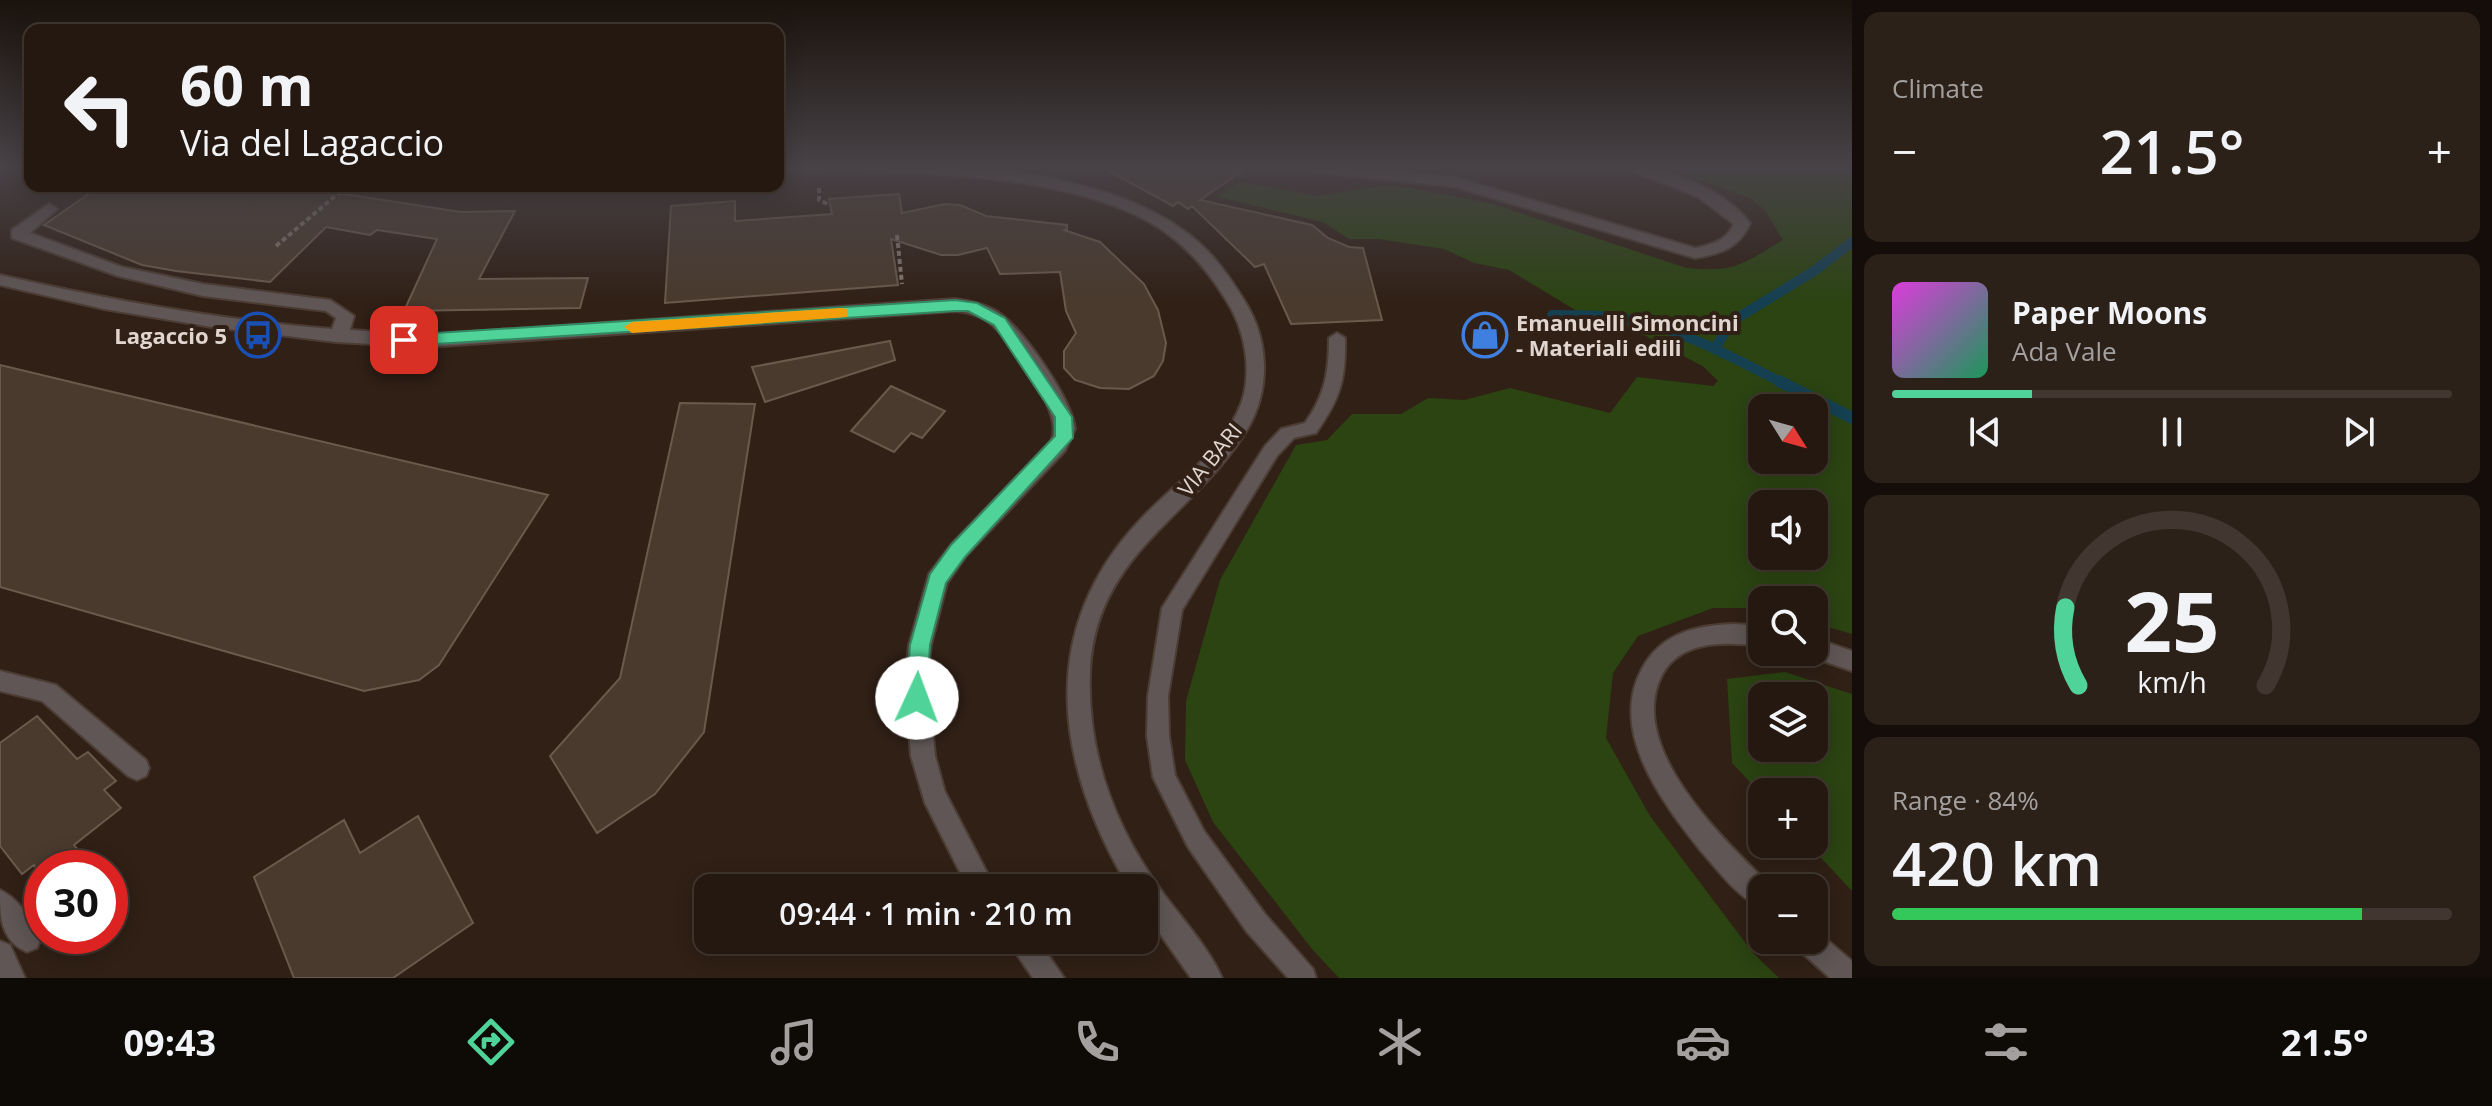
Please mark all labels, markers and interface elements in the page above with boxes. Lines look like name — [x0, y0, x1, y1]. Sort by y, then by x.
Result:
text: 60 m — [180, 46, 314, 122]
icon: left — [48, 56, 152, 160]
text: Climate — [1892, 70, 1984, 106]
text: 21.5° — [2099, 110, 2245, 192]
text: Via del Lagaccio — [180, 118, 444, 167]
text: − — [1892, 121, 1917, 181]
text: + — [2427, 121, 2452, 181]
text: Paper Moons — [2012, 292, 2207, 333]
pin — [370, 306, 438, 374]
place label: Emanuelli Simoncini - Materiali edili — [1516, 307, 1739, 362]
bus stop icon: Lagaccio 5 — [234, 311, 282, 359]
shop icon: Emanuelli Simoncini - Materiali edili — [1461, 311, 1509, 359]
icon: arrive — [382, 318, 426, 362]
place label: Lagaccio 5 — [114, 320, 227, 350]
text: Ada Vale — [2012, 333, 2117, 369]
north arrow — [1748, 394, 1828, 474]
map controls — [1748, 394, 1828, 954]
icon: previous — [1963, 410, 2007, 454]
icon: pause — [2150, 410, 2194, 454]
icon: next — [2337, 410, 2381, 454]
street label: VIA BARI — [1170, 416, 1248, 502]
button: sound — [1748, 490, 1828, 570]
text: 25 — [2124, 562, 2220, 675]
button: search — [1748, 586, 1828, 666]
position arrow — [875, 656, 959, 740]
text: km/h — [2137, 662, 2207, 701]
button: layers — [1748, 682, 1828, 762]
button: + — [1748, 778, 1828, 858]
text: Range · 84% — [1892, 782, 2039, 818]
text: 420 km — [1892, 822, 2102, 904]
speed limit sign: 30 — [24, 850, 128, 954]
button: − — [1748, 874, 1828, 954]
text: 09:44 · 1 min · 210 m — [779, 893, 1073, 934]
icon: directions — [463, 1014, 519, 1070]
icon: music — [766, 1014, 822, 1070]
icon: phone — [1069, 1014, 1125, 1070]
icon: climate — [1372, 1014, 1428, 1070]
icon: car — [1675, 1014, 1731, 1070]
icon: filters — [1978, 1014, 2034, 1070]
text: 09:43 — [123, 1018, 216, 1067]
text: 21.5° — [2281, 1018, 2368, 1067]

